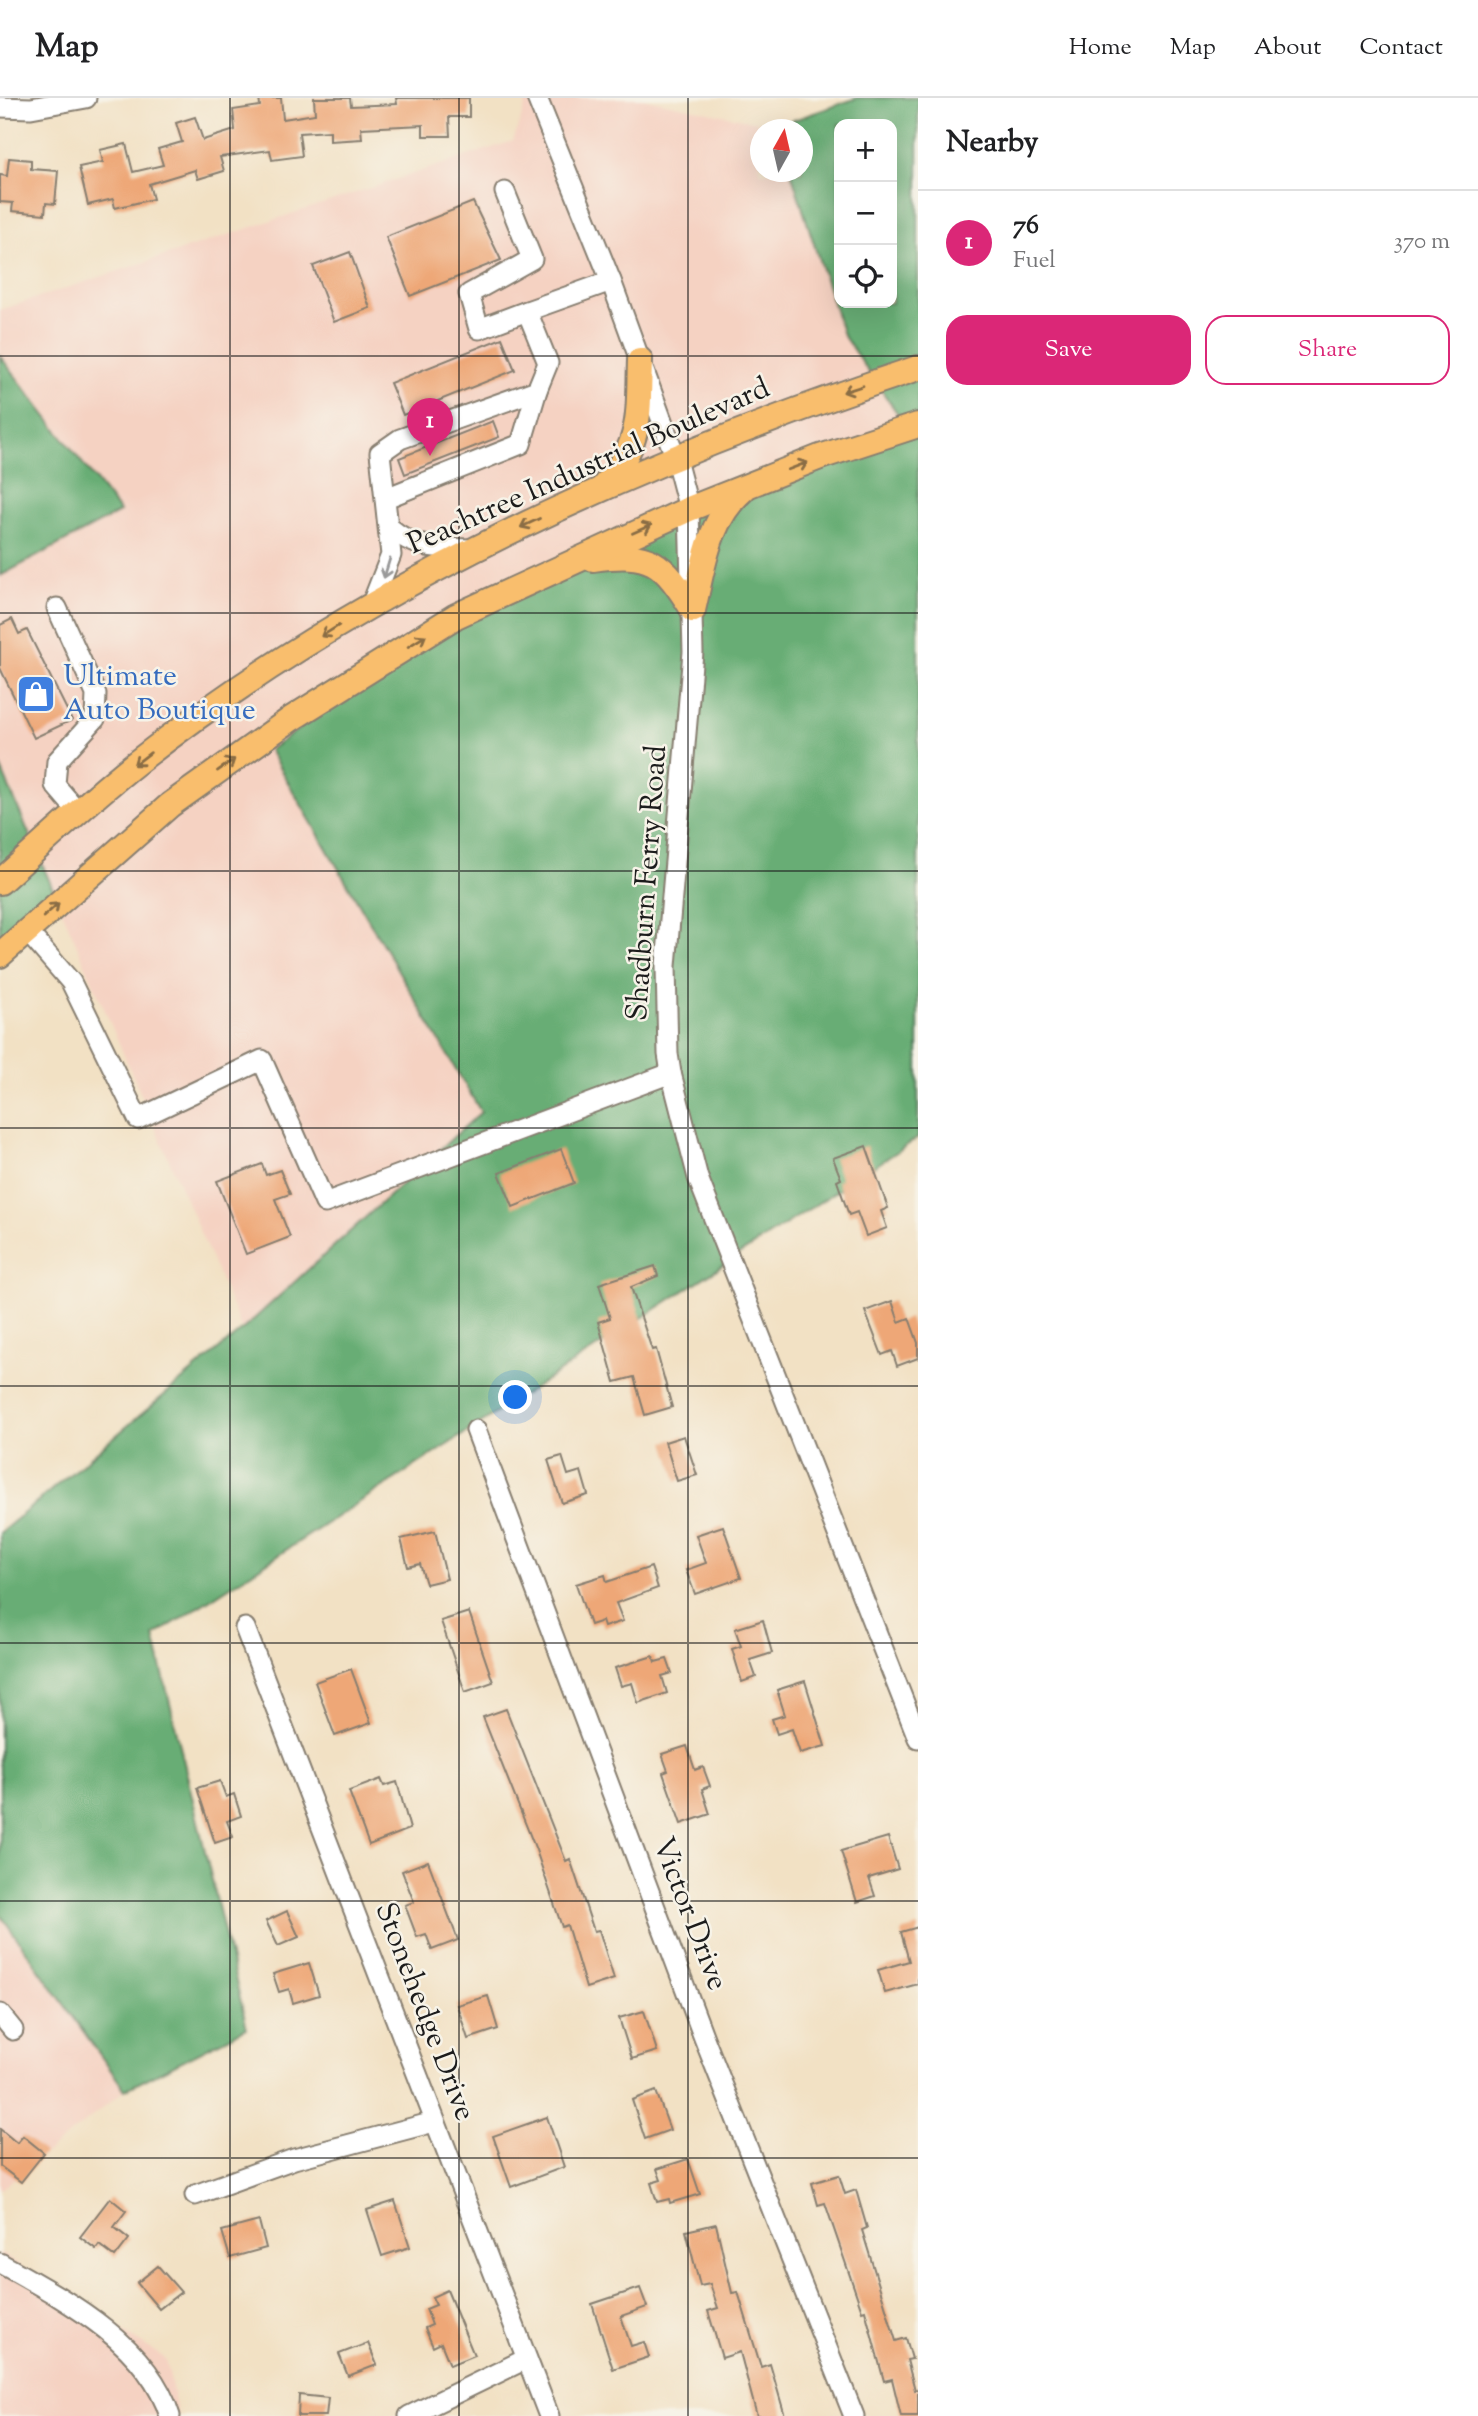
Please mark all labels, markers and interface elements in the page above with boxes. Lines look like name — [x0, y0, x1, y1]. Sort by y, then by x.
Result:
text: Map — [35, 24, 99, 72]
text: Home — [1069, 31, 1132, 65]
text: Map — [1170, 31, 1216, 65]
text: About — [1254, 31, 1321, 65]
text: Contact — [1359, 31, 1443, 65]
north arrow — [750, 119, 813, 182]
map controls — [834, 119, 897, 308]
button: + — [834, 119, 897, 182]
text: Nearby — [946, 122, 1038, 165]
button: − — [834, 182, 897, 245]
text: 76 — [1013, 208, 1039, 245]
text: 1 — [965, 226, 973, 259]
text: 370 m — [1394, 226, 1450, 259]
button: locate — [834, 245, 897, 308]
text: Fuel — [1013, 245, 1056, 278]
button: Save — [946, 315, 1191, 385]
button: Share — [1205, 315, 1450, 385]
street label: Peachtree Industrial Boulevard — [401, 367, 777, 567]
one-way arrow — [843, 384, 865, 396]
pin: 1 — [407, 398, 453, 456]
one-way arrow — [787, 458, 808, 471]
one-way arrow — [520, 516, 541, 530]
one-way arrow — [631, 522, 653, 535]
one-way arrow — [379, 557, 392, 579]
one-way arrow — [321, 625, 341, 639]
one-way arrow — [406, 634, 426, 648]
place label: Ultimate Auto Boutique — [63, 656, 256, 733]
shop icon: Ultimate Auto Boutique — [15, 673, 57, 715]
street label: Shadburn Ferry Road — [617, 744, 679, 1022]
one-way arrow — [133, 752, 152, 766]
one-way arrow — [216, 758, 235, 772]
one-way arrow — [42, 902, 60, 918]
your location — [498, 1380, 532, 1414]
street label: Victor Drive — [640, 1831, 738, 1997]
street label: Stonehedge Drive — [363, 1897, 485, 2127]

